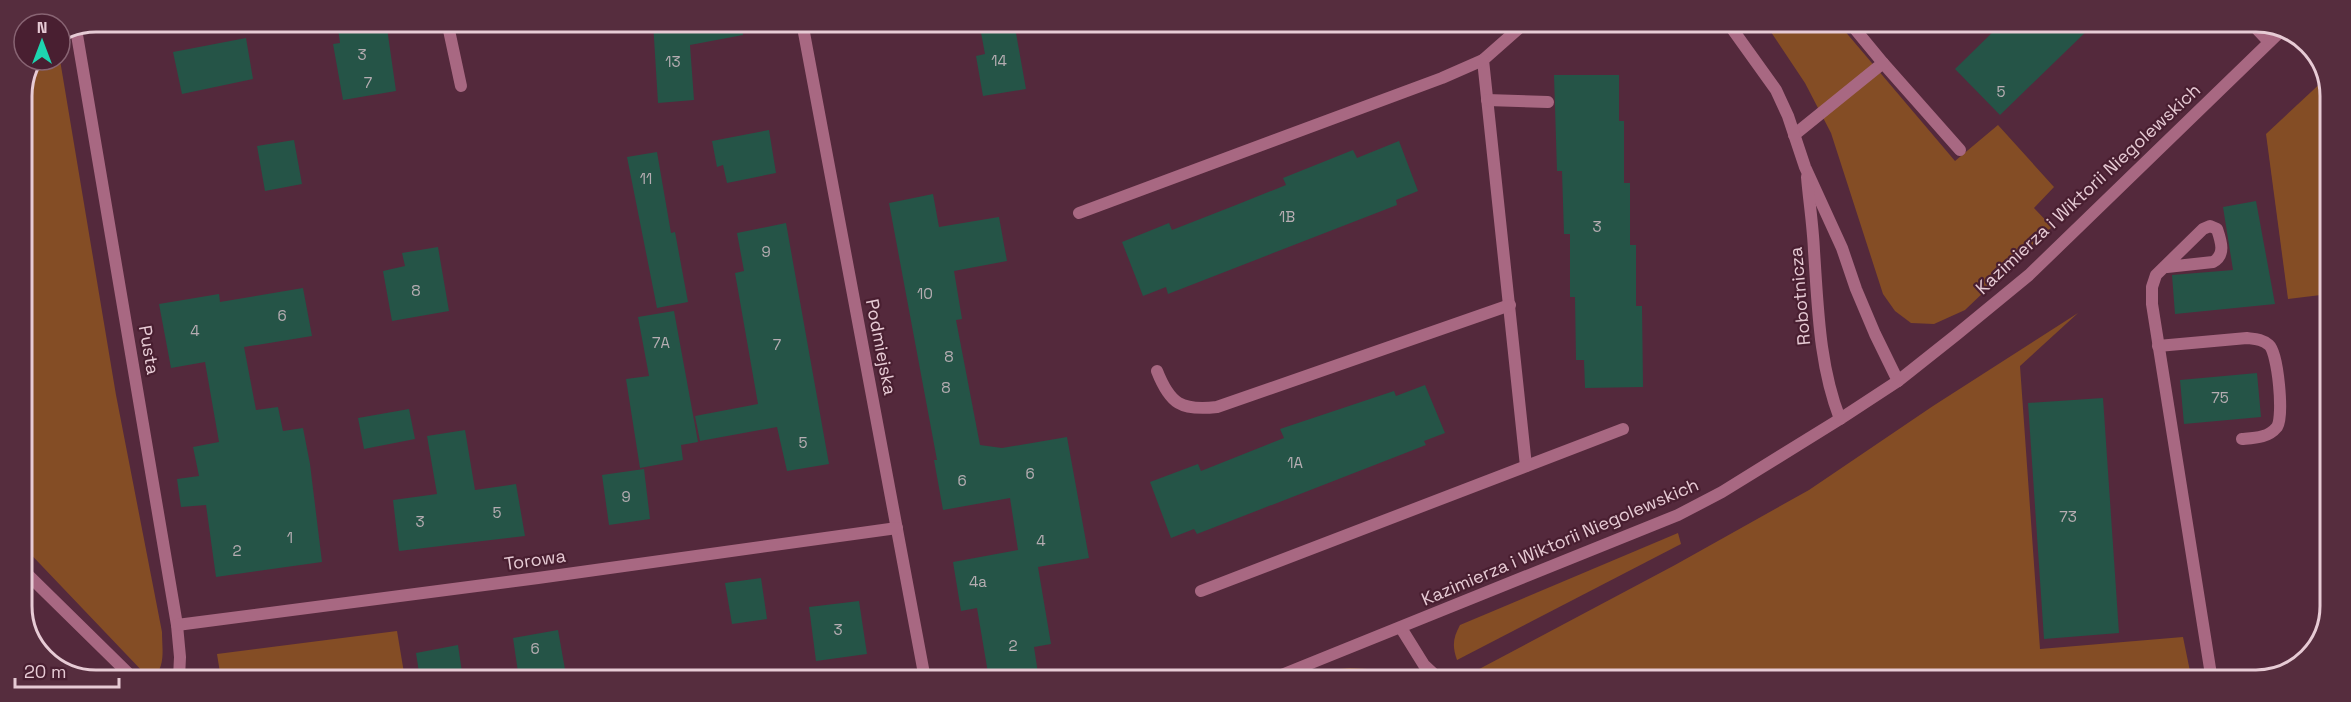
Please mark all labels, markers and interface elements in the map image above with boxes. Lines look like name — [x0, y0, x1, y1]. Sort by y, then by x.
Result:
north arrow — [12, 12, 72, 72]
text: N — [37, 17, 47, 38]
house number: 3 — [357, 45, 367, 64]
house number: 14 — [991, 51, 1007, 70]
house number: 13 — [665, 52, 681, 71]
house number: 7 — [364, 73, 372, 92]
street label: Kazimierza i Wiktorii Niegolewskich — [1970, 78, 2205, 299]
house number: 5 — [1997, 82, 2006, 101]
house number: 11 — [640, 169, 652, 188]
house number: 1B — [1279, 207, 1295, 226]
house number: 3 — [1592, 217, 1602, 236]
house number: 9 — [761, 242, 771, 261]
street label: Robotnicza — [1784, 246, 1815, 346]
house number: 8 — [411, 281, 421, 300]
house number: 10 — [917, 284, 933, 303]
street label: Podmiejska — [861, 297, 902, 397]
house number: 6 — [277, 306, 287, 325]
house number: 4 — [190, 321, 200, 340]
street label: Pusta — [134, 323, 165, 376]
house number: 7A — [652, 333, 670, 352]
house number: 7 — [773, 335, 781, 354]
house number: 8 — [944, 347, 954, 366]
house number: 8 — [941, 378, 951, 397]
house number: 75 — [2211, 388, 2229, 407]
house number: 5 — [799, 433, 808, 452]
house number: 1A — [1287, 453, 1303, 472]
house number: 6 — [1025, 464, 1035, 483]
house number: 6 — [957, 471, 967, 490]
street label: Kazimierza i Wiktorii Niegolewskich — [1418, 473, 1702, 611]
house number: 9 — [621, 487, 631, 506]
house number: 5 — [493, 503, 502, 522]
house number: 73 — [2059, 507, 2077, 526]
house number: 3 — [415, 512, 425, 531]
house number: 1 — [287, 528, 293, 547]
house number: 4 — [1036, 531, 1046, 550]
house number: 2 — [232, 541, 242, 560]
street label: Torowa — [503, 544, 567, 575]
house number: 4a — [969, 572, 987, 591]
house number: 3 — [833, 620, 843, 639]
house number: 2 — [1008, 636, 1018, 655]
house number: 6 — [530, 639, 540, 658]
scale bar — [15, 651, 118, 689]
text: 20 m — [24, 660, 67, 683]

